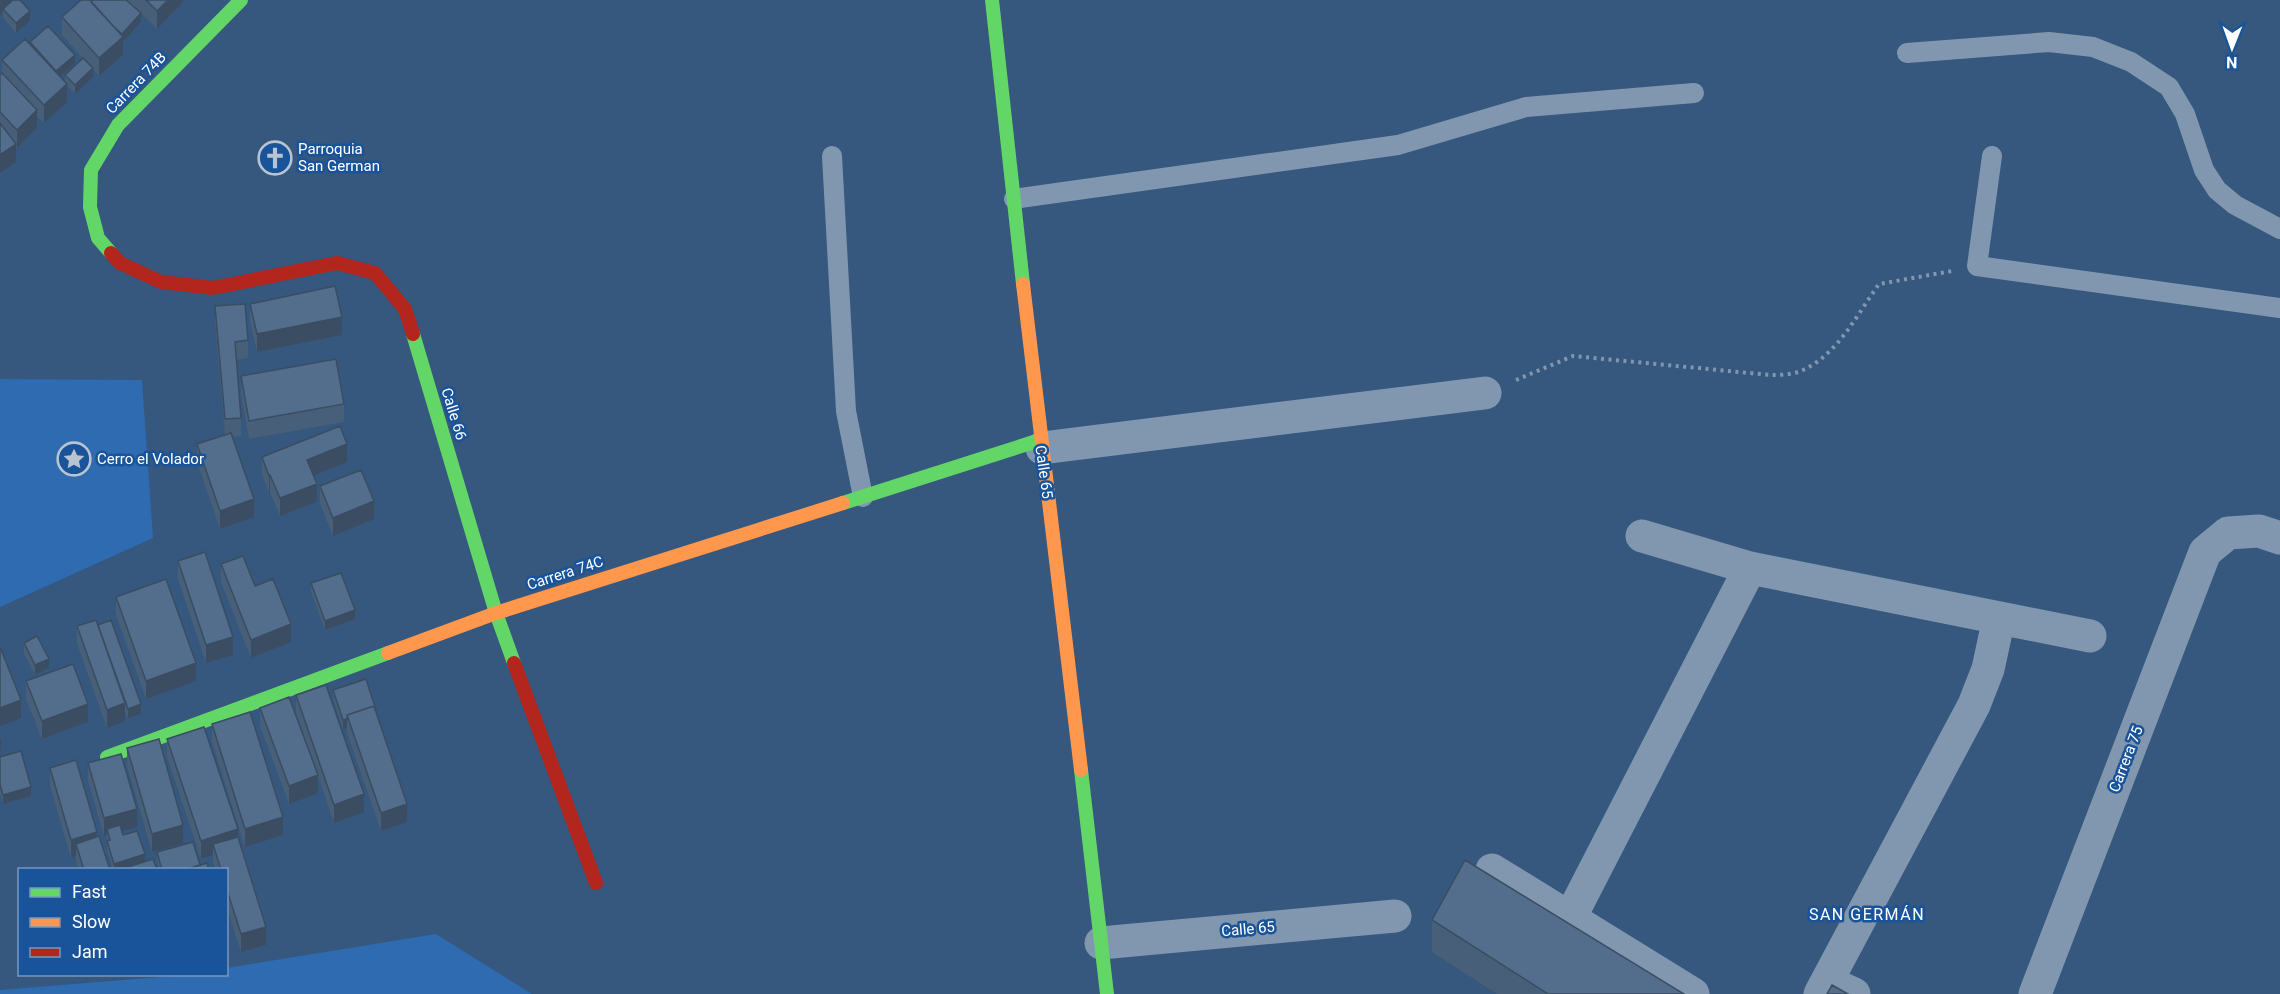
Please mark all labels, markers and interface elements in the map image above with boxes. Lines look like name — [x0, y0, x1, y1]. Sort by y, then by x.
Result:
north arrow — [2202, 18, 2262, 78]
street label: Carrera 74B — [102, 48, 170, 118]
text: N — [2226, 53, 2238, 72]
church icon: Parroquia San German — [257, 140, 293, 176]
place label: Parroquia San German — [298, 140, 380, 175]
street label: Calle 66 — [438, 386, 470, 442]
place icon: Cerro el Volador — [56, 441, 92, 477]
street label: Calle 65 — [1031, 444, 1057, 500]
place label: Cerro el Volador — [97, 450, 204, 468]
street label: Carrera 74C — [525, 552, 606, 594]
street label: Carrera 75 — [2105, 723, 2147, 795]
legend — [18, 868, 228, 976]
text: Fast — [72, 881, 107, 902]
district label: SAN GERMÁN — [1809, 905, 1925, 924]
text: Slow — [72, 911, 111, 932]
street label: Calle 65 — [1220, 918, 1276, 940]
text: Jam — [72, 941, 108, 962]

